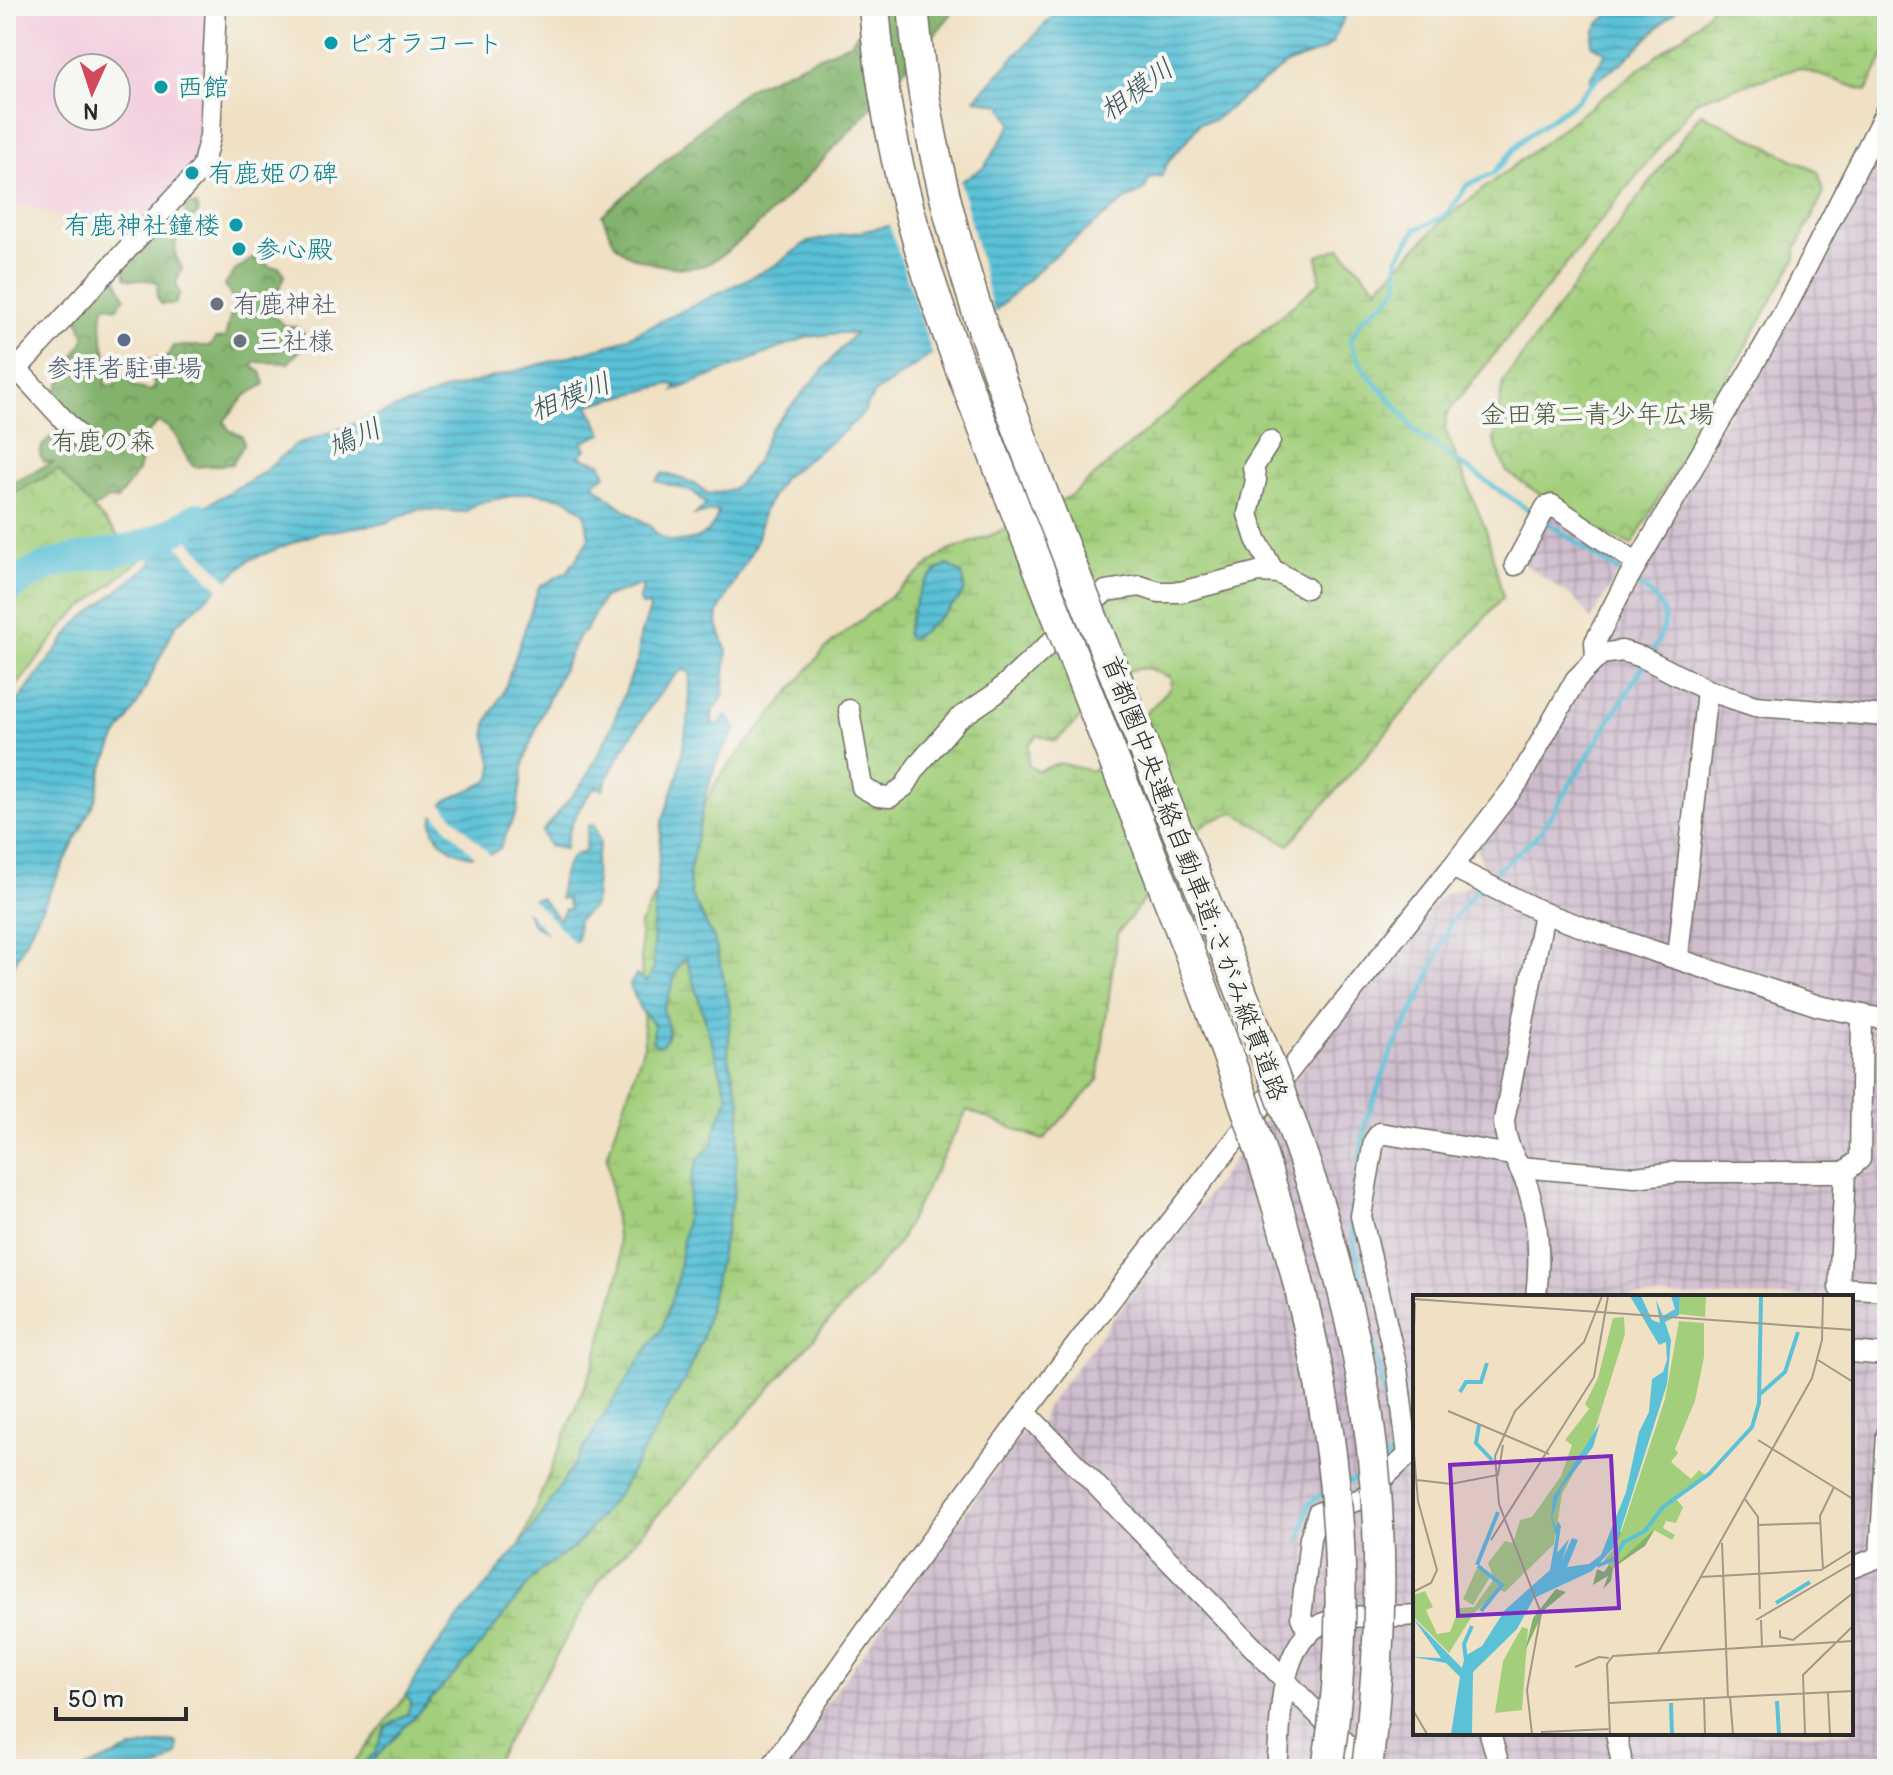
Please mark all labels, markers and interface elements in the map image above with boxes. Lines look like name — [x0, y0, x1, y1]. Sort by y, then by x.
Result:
place label: ビオラコート — [347, 28, 503, 60]
marker: ビオラコート — [322, 34, 340, 52]
water label: 相模川 — [1093, 51, 1181, 129]
north arrow — [52, 52, 132, 132]
place label: 西館 — [177, 72, 229, 104]
marker: 西館 — [152, 78, 170, 96]
text: N — [83, 97, 99, 125]
place label: 有鹿姫の碑 — [208, 158, 338, 190]
marker: 有鹿姫の碑 — [183, 164, 201, 182]
place label: 有鹿神社鐘楼 — [64, 210, 220, 242]
marker: 有鹿神社鐘楼 — [227, 216, 245, 234]
place label: 参心殿 — [255, 234, 333, 266]
marker: 参心殿 — [230, 240, 248, 258]
place label: 有鹿神社 — [233, 289, 337, 321]
marker: 有鹿神社 — [208, 295, 226, 313]
place label: 三社様 — [256, 326, 334, 358]
marker: 参拝者駐車場 — [115, 331, 133, 349]
marker: 三社様 — [231, 332, 249, 350]
place label: 参拝者駐車場 — [46, 353, 202, 385]
water label: 相模川 — [525, 366, 616, 429]
park label: 金田第二青少年広場 — [1480, 399, 1714, 431]
water label: 鳩川 — [322, 411, 387, 466]
park label: 有鹿の森 — [51, 426, 155, 458]
street label: 首都圏中央連絡自動車道;さがみ縦貫道路 — [1094, 651, 1294, 1106]
inset map — [1413, 1295, 1853, 1735]
scale bar — [56, 1671, 186, 1721]
text: 50 m — [68, 1685, 124, 1714]

